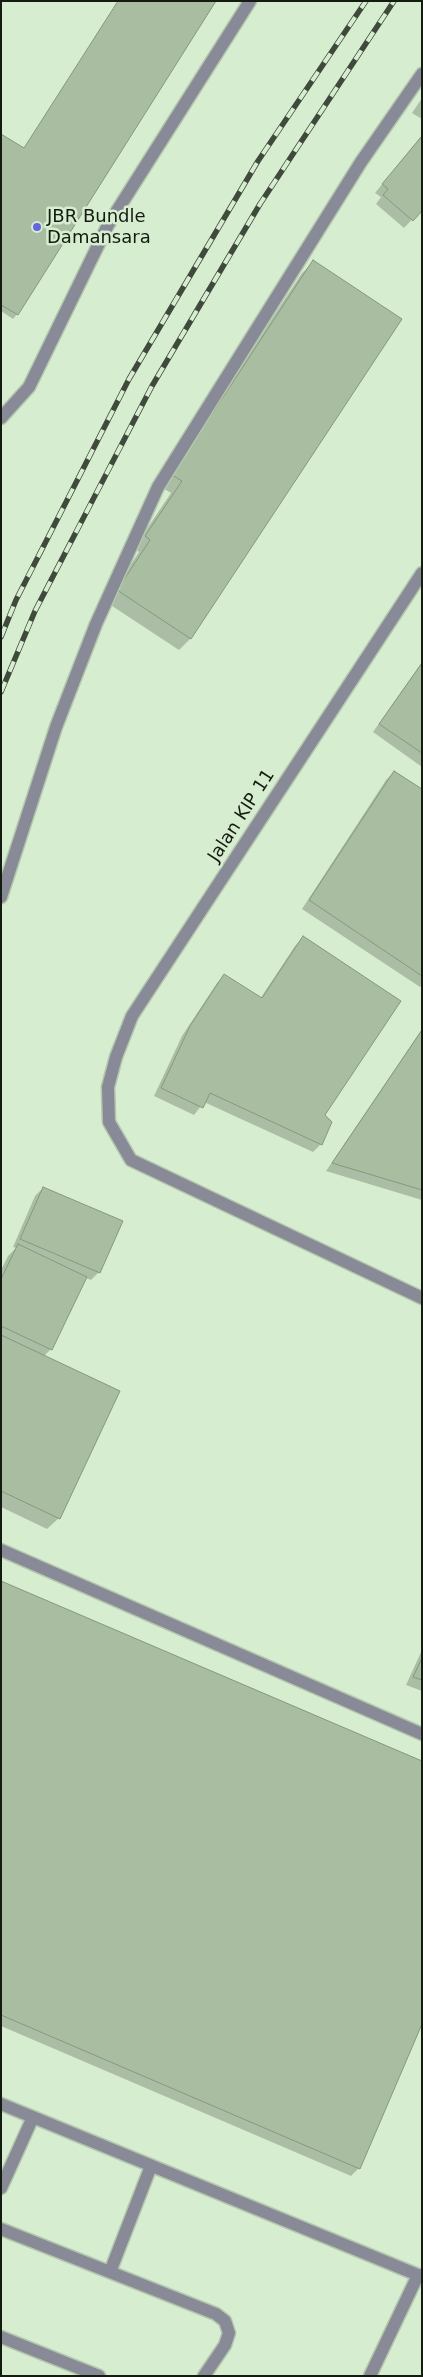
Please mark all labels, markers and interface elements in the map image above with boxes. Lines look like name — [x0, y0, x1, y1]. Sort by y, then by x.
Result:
place label: JBR Bundle Damansara — [47, 206, 151, 248]
marker: JBR Bundle Damansara — [31, 221, 43, 233]
street label: Jalan KIP 11 — [204, 766, 280, 866]

